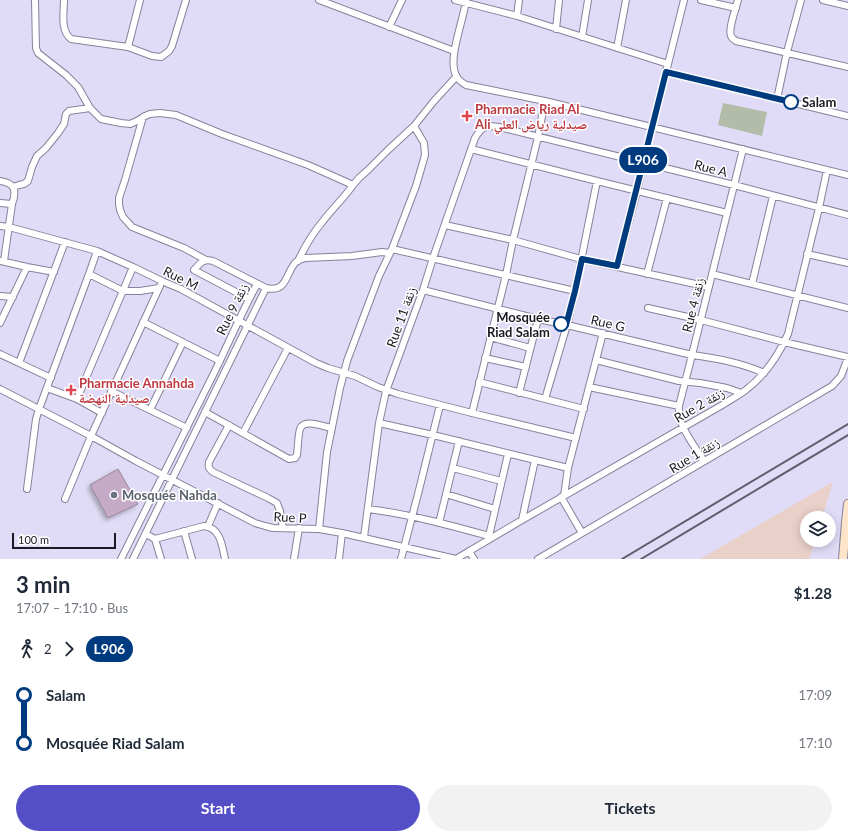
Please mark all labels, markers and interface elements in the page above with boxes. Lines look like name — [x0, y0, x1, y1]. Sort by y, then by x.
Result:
marker: Salam — [783, 94, 799, 110]
place label: Salam — [802, 94, 836, 110]
place label: Pharmacie Riad Al Ali صيدلية رياض العلي — [474, 101, 587, 135]
marker: Pharmacie Riad Al Ali صيدلية رياض العلي — [462, 111, 472, 121]
line badge: L906 — [615, 147, 671, 173]
text: L906 — [627, 151, 659, 168]
street label: Rue A — [693, 156, 729, 180]
street label: Rue M — [161, 263, 201, 293]
street label: Rue 4 زنقة — [678, 276, 708, 334]
street label: Rue 9 زنقة — [213, 280, 252, 338]
street label: Rue 11 زنقة — [383, 285, 420, 350]
place label: Mosquée Riad Salam — [487, 309, 550, 340]
street label: Rue G — [589, 311, 627, 335]
marker: Mosquée Riad Salam — [553, 316, 569, 332]
place label: Pharmacie Annahda صيدلية النهضة — [79, 375, 194, 406]
street label: Rue 2 زنقة — [671, 384, 728, 427]
marker: Pharmacie Annahda صيدلية النهضة — [66, 385, 76, 395]
street label: Rue 1 زنقة — [666, 434, 723, 477]
place label: Mosquée Nahda — [122, 487, 217, 503]
marker: Mosquée Nahda — [109, 490, 119, 500]
street label: Rue P — [273, 508, 307, 526]
map controls — [800, 511, 836, 547]
button: layers — [800, 511, 836, 547]
scale bar — [12, 531, 116, 550]
text: 100 m — [18, 533, 49, 546]
text: 3 min — [16, 571, 71, 598]
text: $1.28 — [794, 584, 832, 602]
text: 17:07 – 17:10 · Bus — [16, 600, 128, 616]
icon: walk — [16, 638, 38, 660]
icon: forward — [58, 638, 80, 660]
text: L906 — [94, 640, 125, 657]
text: 2 — [44, 641, 52, 657]
text: Salam — [46, 686, 86, 704]
text: 17:09 — [799, 687, 832, 703]
text: Mosquée Riad Salam — [46, 734, 185, 752]
text: 17:10 — [799, 735, 832, 751]
button: Start — [16, 785, 420, 831]
button: Tickets — [428, 785, 832, 831]

